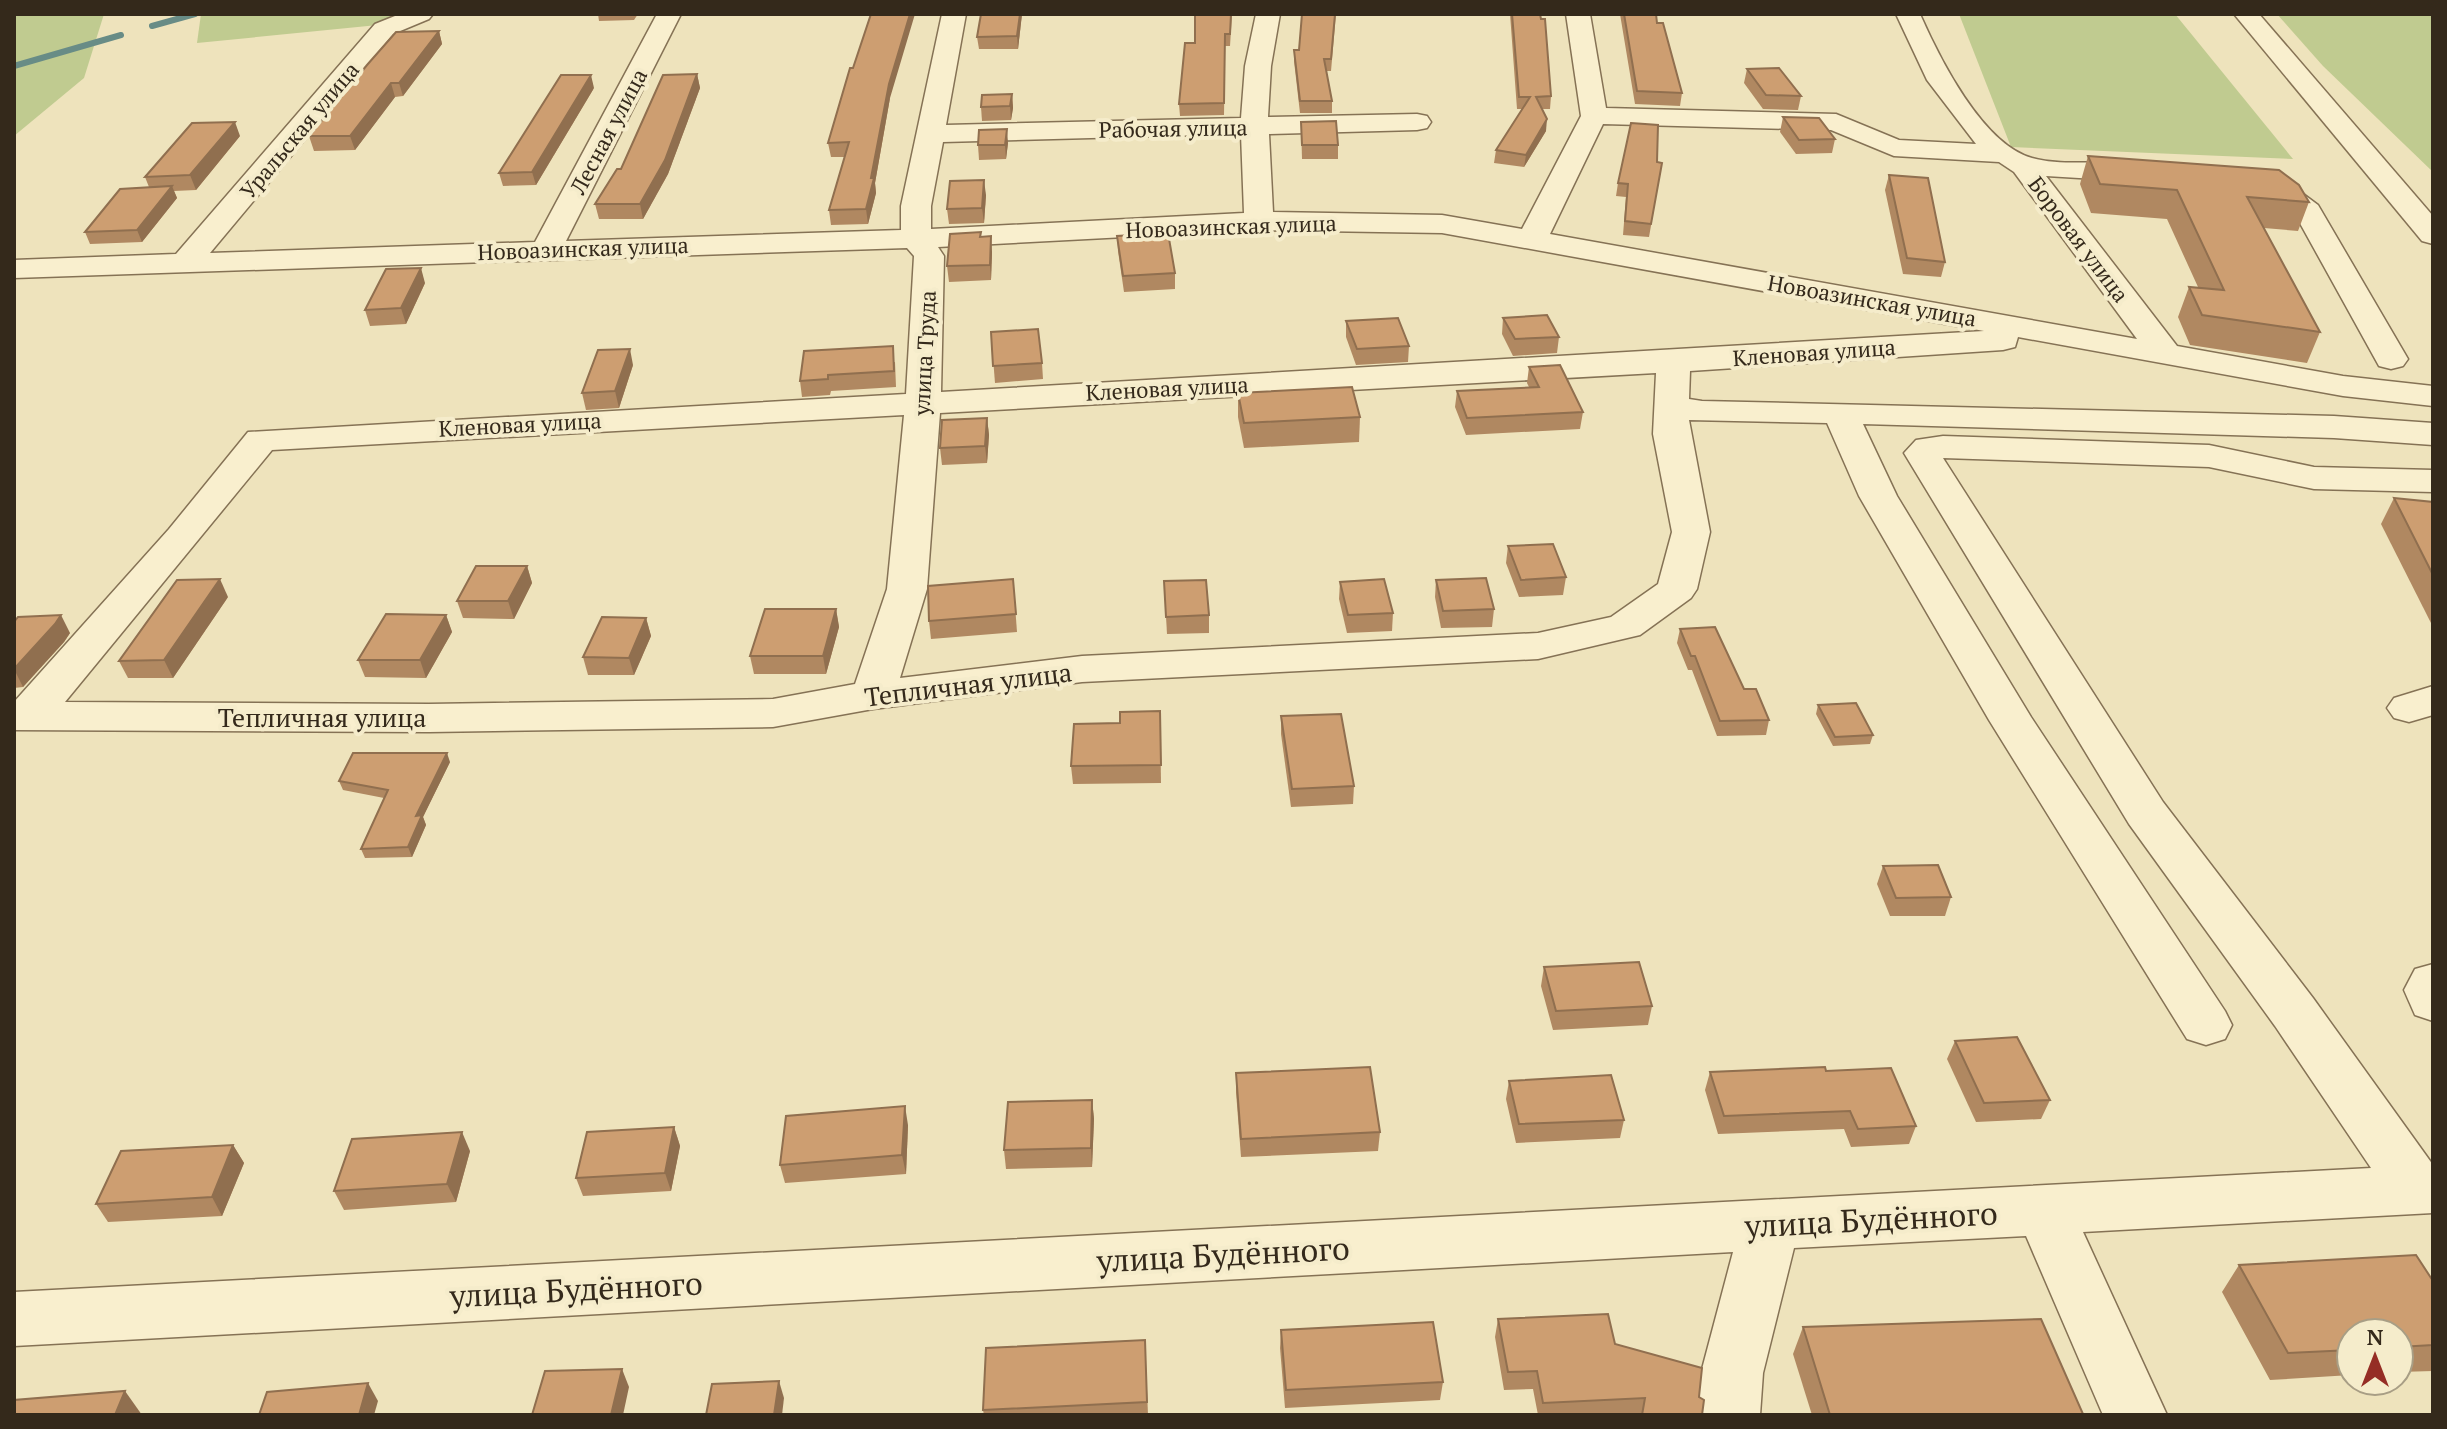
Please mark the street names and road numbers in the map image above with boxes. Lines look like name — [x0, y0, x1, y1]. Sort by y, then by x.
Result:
street label: Уральская улица — [233, 55, 365, 205]
street label: Лесная улица — [562, 63, 653, 200]
street label: Рабочая улица — [1098, 112, 1248, 144]
street label: Боровая улица — [2022, 170, 2136, 308]
street label: Новоазинская улица — [1125, 208, 1337, 244]
street label: Новоазинская улица — [477, 230, 689, 266]
street label: Новоазинская улица — [1765, 267, 1979, 333]
street label: улица Труда — [906, 290, 942, 417]
street label: Кленовая улица — [1732, 332, 1896, 372]
street label: Кленовая улица — [1085, 369, 1249, 407]
street label: Кленовая улица — [438, 405, 602, 443]
street label: Тепличная улица — [862, 654, 1074, 714]
street label: Тепличная улица — [218, 700, 426, 734]
street label: улица Будённого — [1742, 1191, 1999, 1247]
street label: улица Будённого — [1094, 1226, 1351, 1282]
street label: улица Будённого — [447, 1261, 704, 1317]

